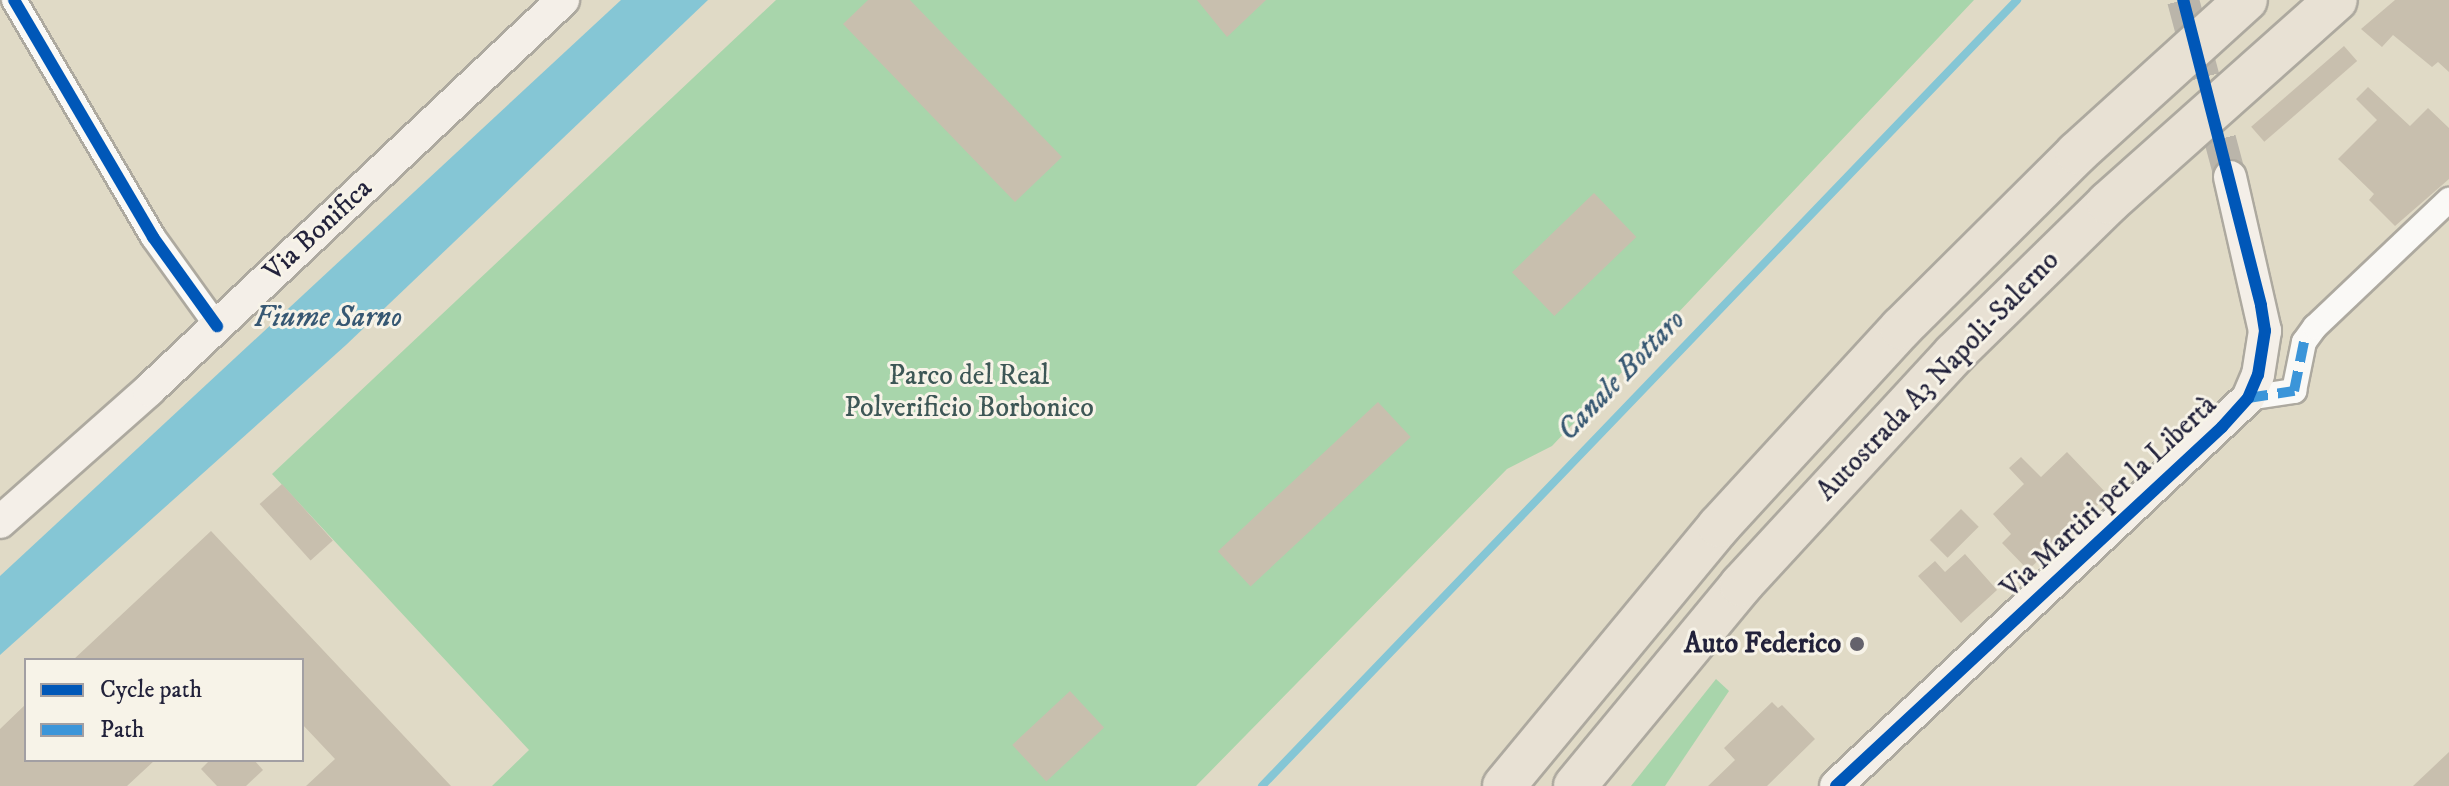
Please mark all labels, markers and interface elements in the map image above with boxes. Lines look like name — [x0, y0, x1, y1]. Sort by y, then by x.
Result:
street label: Via Bonifica — [257, 171, 379, 289]
street label: Autostrada A3 Napoli-Salerno — [1810, 244, 2066, 508]
water label: Fiume Sarno — [254, 300, 402, 336]
water label: Canale Bottaro — [1551, 303, 1693, 449]
park label: Parco del Real Polverificio Borbonico — [844, 359, 1094, 425]
street label: Via Martiri per la Libertà — [1994, 389, 2224, 605]
place label: Auto Federico — [1684, 627, 1841, 661]
marker: Auto Federico — [1848, 635, 1866, 653]
legend — [24, 658, 304, 762]
text: Cycle path — [100, 675, 202, 705]
text: Path — [100, 715, 144, 745]

